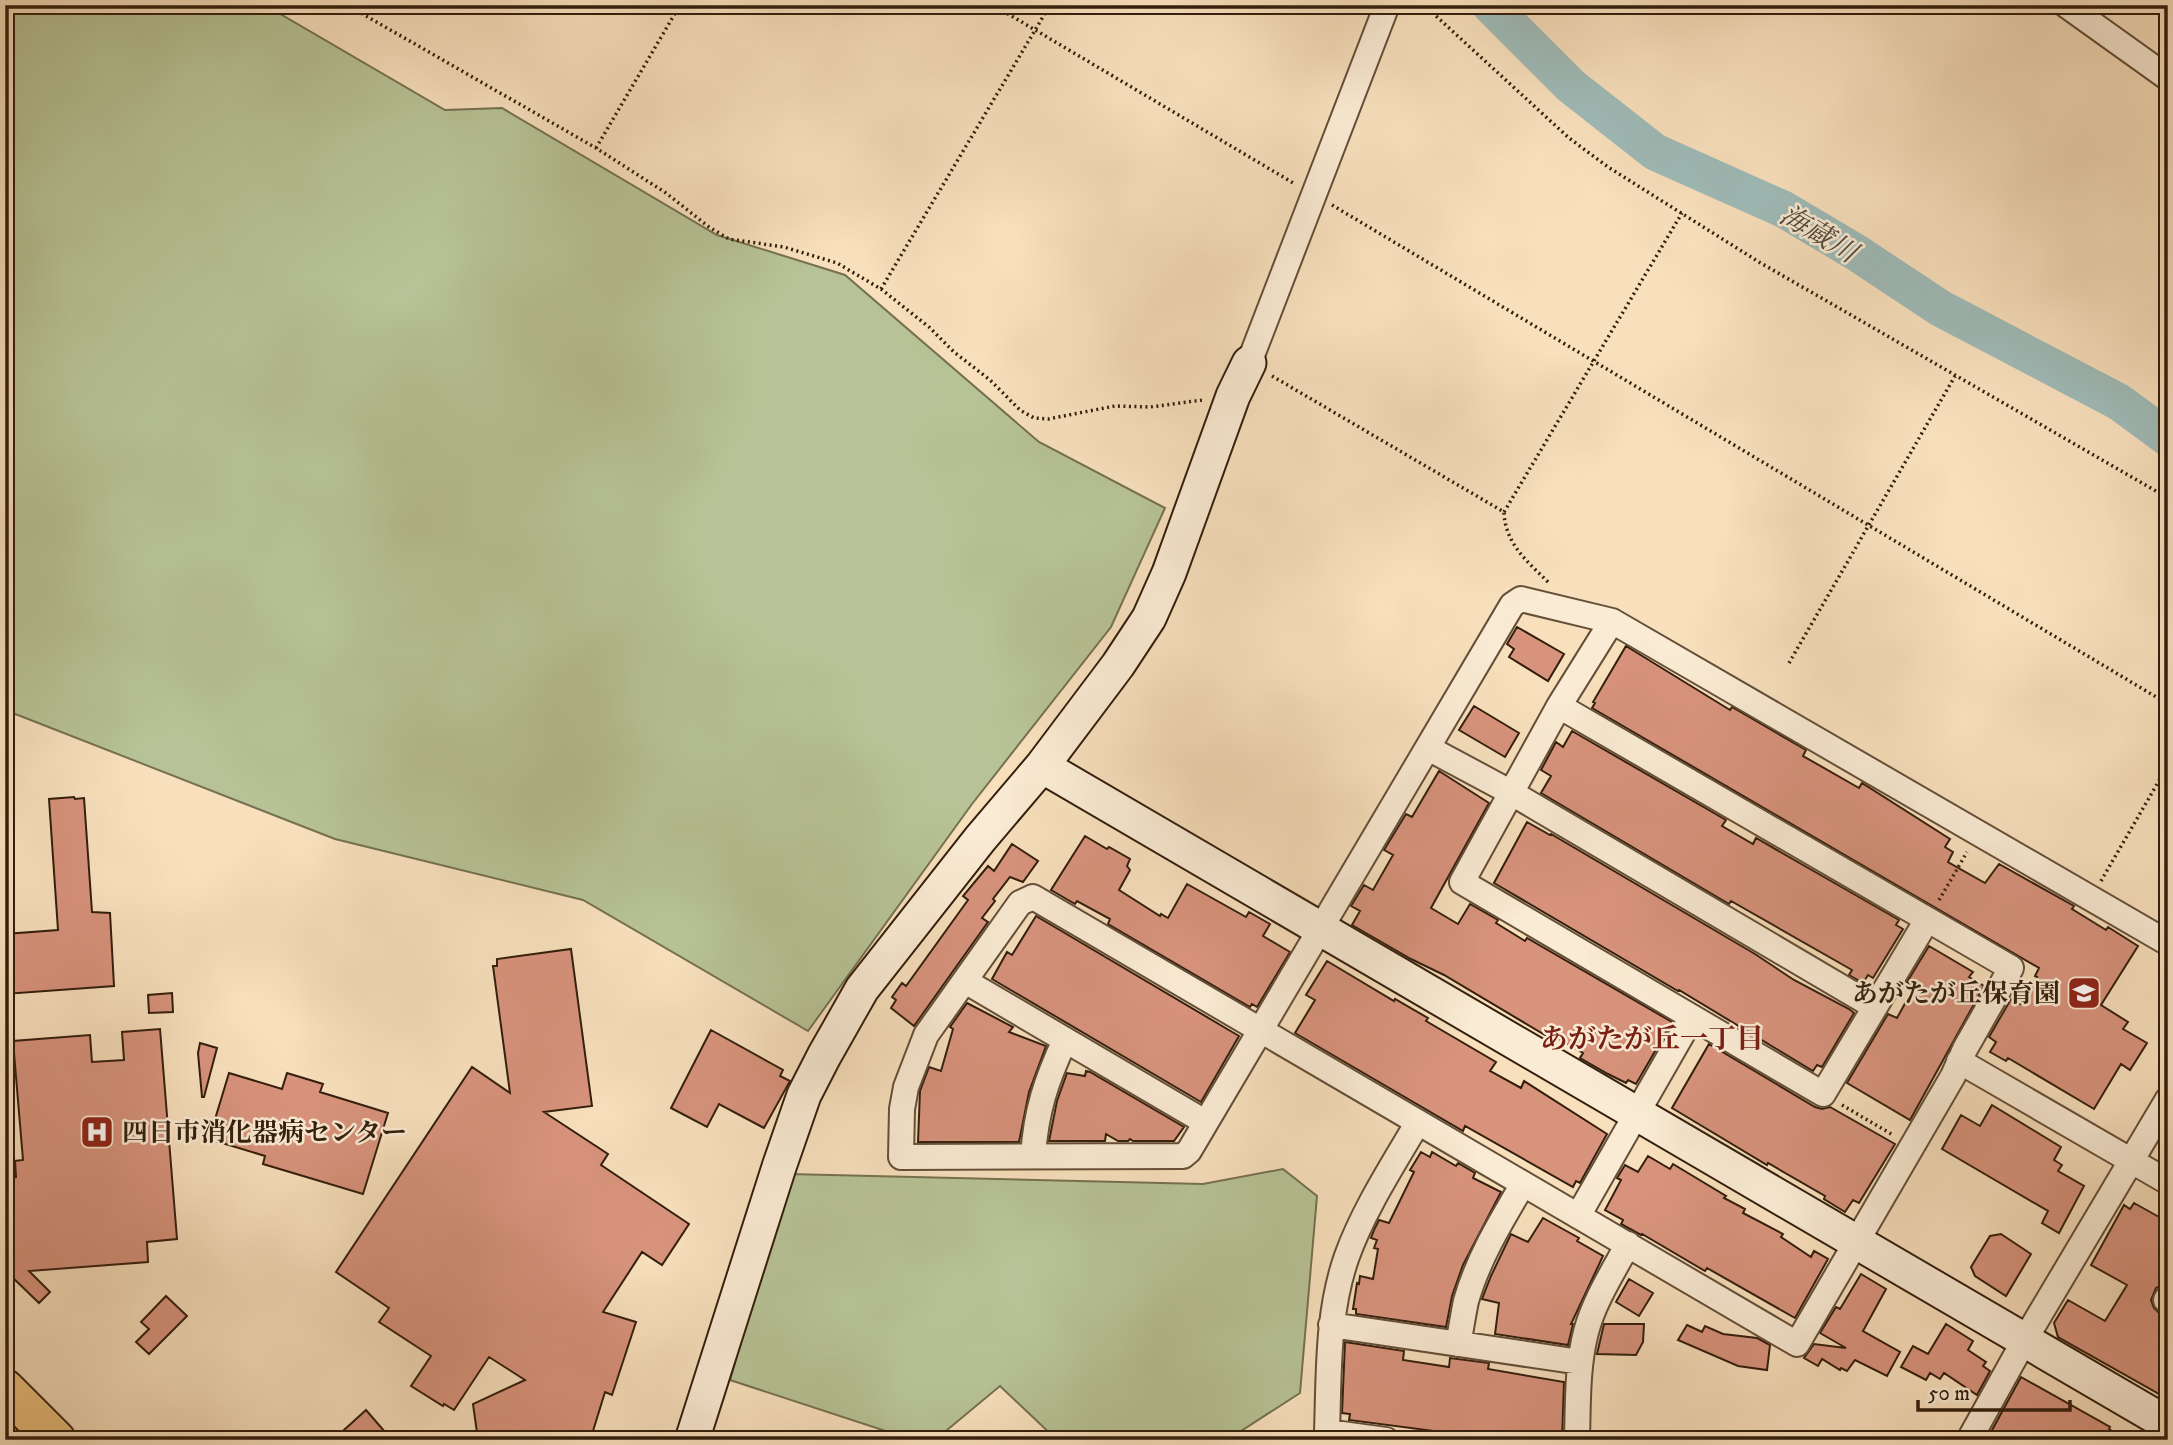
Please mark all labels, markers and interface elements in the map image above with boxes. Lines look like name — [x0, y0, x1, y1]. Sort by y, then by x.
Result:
water label: 海蔵川 — [1773, 198, 1866, 272]
school or university icon: あがたが丘保育園 — [2065, 974, 2103, 1012]
place label: あがたが丘保育園 — [1852, 978, 2060, 1011]
district label: あがたが丘一丁目 — [1540, 1022, 1764, 1057]
hospital icon: 四日市消化器病センター — [78, 1113, 116, 1151]
place label: 四日市消化器病センター — [122, 1117, 407, 1150]
scale bar — [1918, 1368, 2070, 1412]
text: 50 m — [1928, 1381, 1970, 1407]

